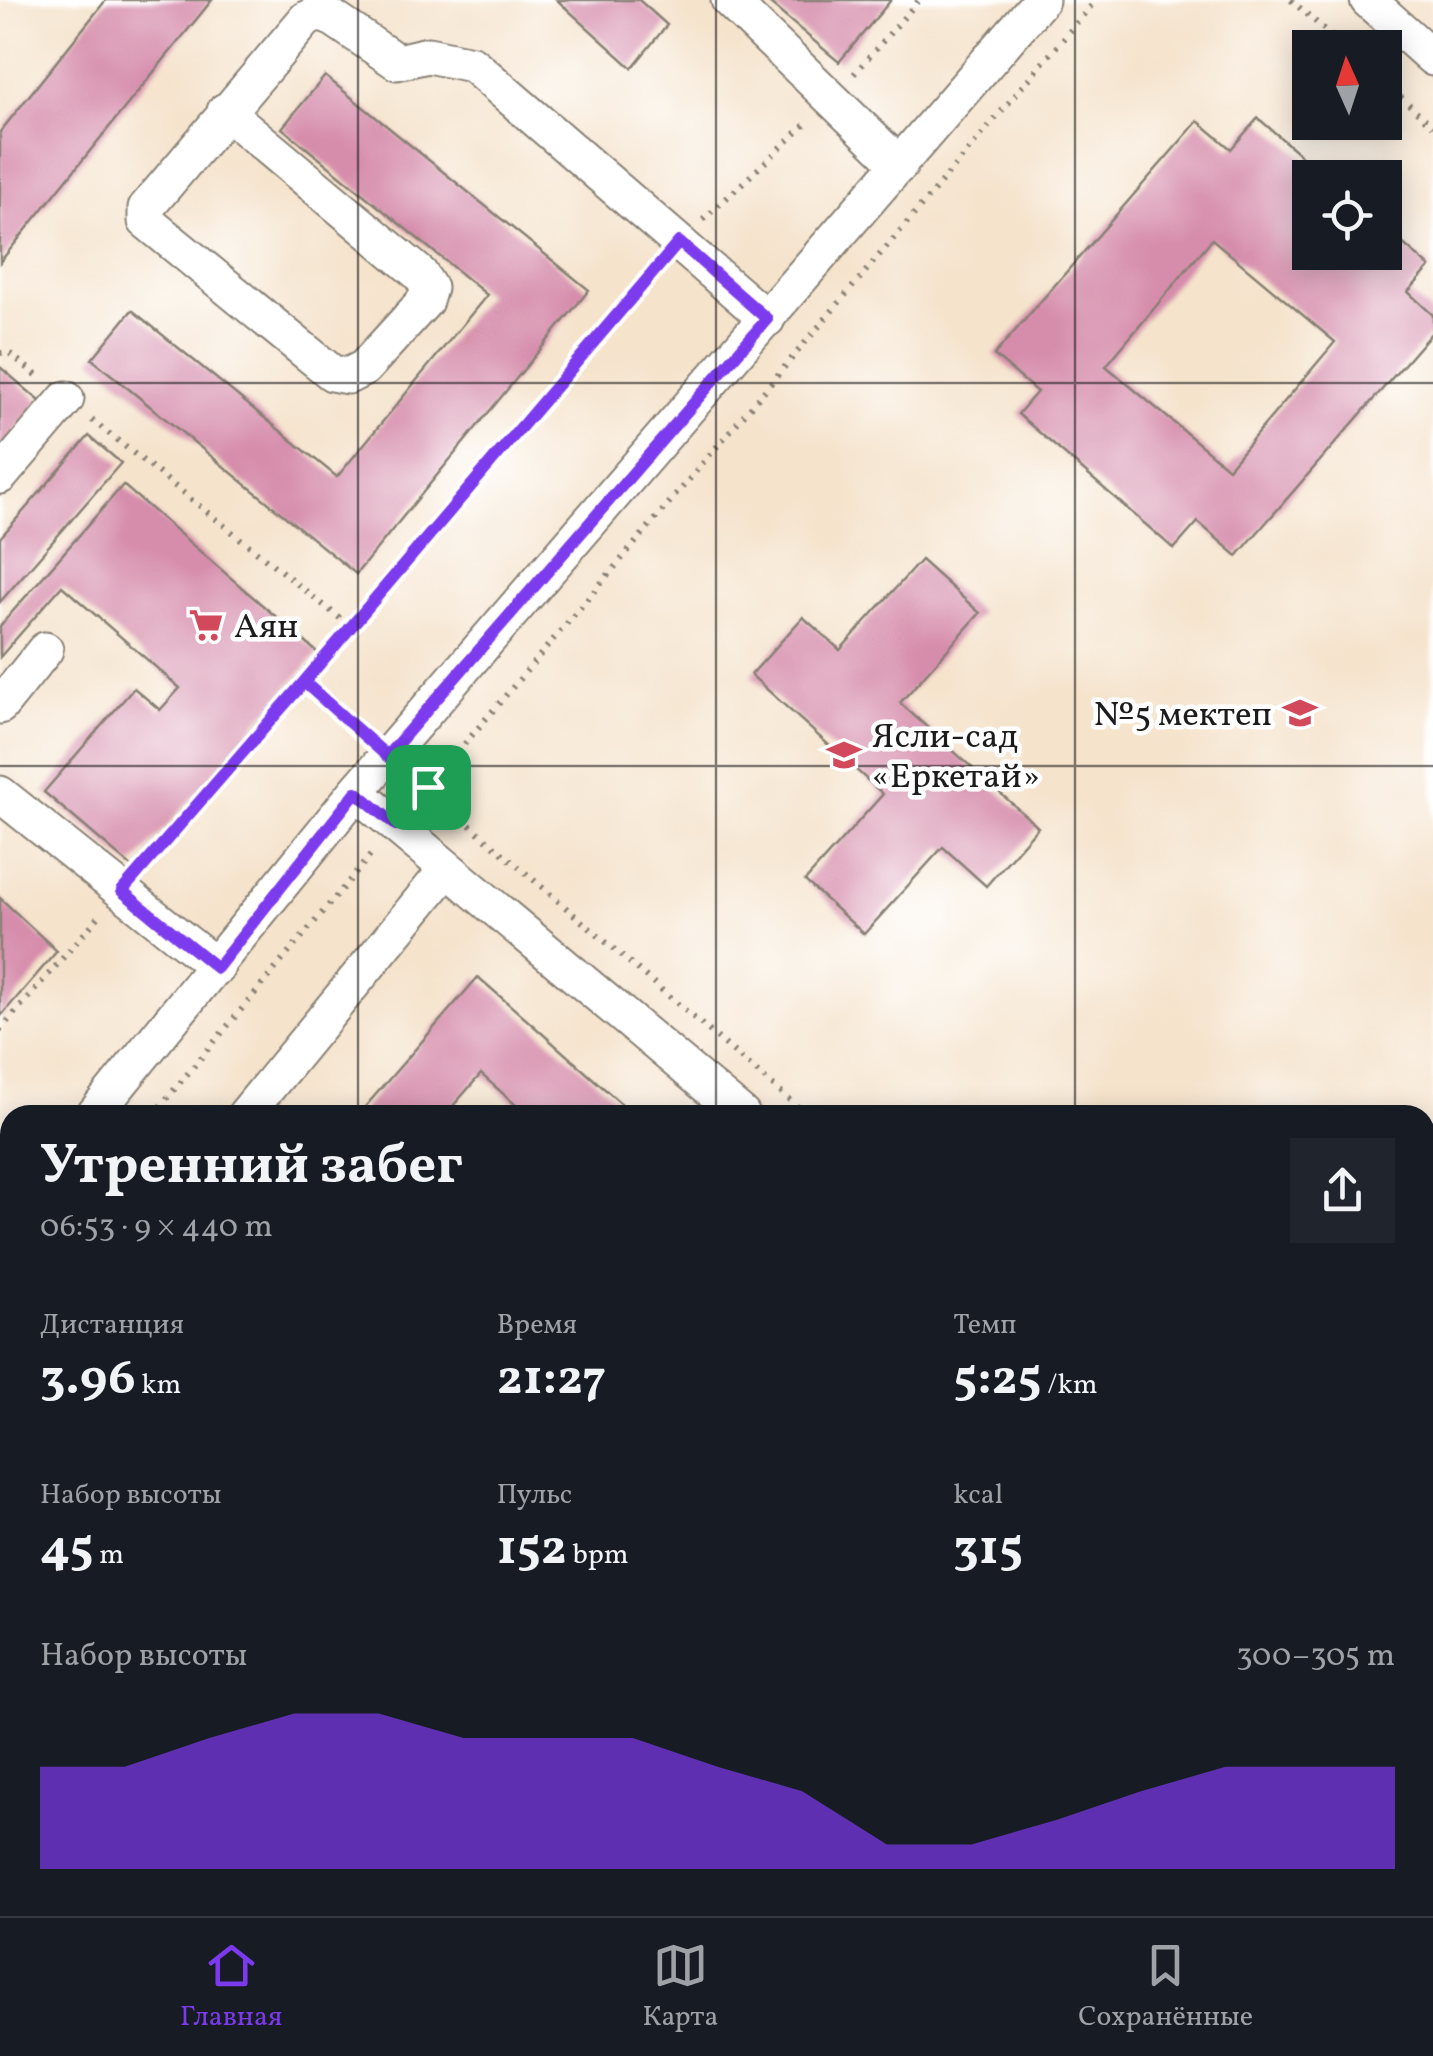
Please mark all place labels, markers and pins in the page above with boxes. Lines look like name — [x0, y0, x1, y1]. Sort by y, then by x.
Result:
place label: Аян — [234, 604, 298, 652]
supermarket icon: Аян — [187, 606, 225, 644]
place label: №5 мектеп — [1094, 692, 1272, 740]
school or university icon: №5 мектеп — [1281, 694, 1319, 732]
place label: Ясли-сад «Еркетай» — [872, 714, 1040, 802]
school or university icon: Ясли-сад «Еркетай» — [825, 736, 863, 774]
pin — [386, 745, 471, 830]

